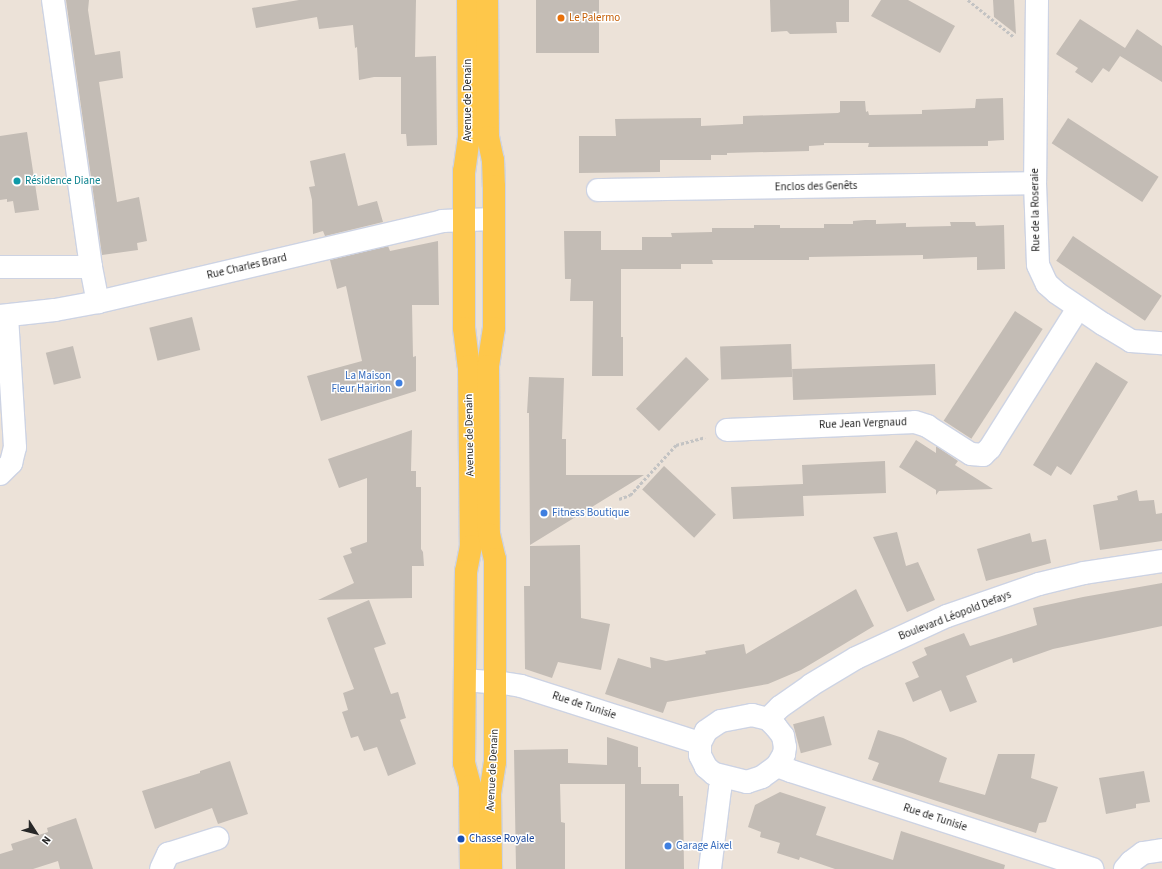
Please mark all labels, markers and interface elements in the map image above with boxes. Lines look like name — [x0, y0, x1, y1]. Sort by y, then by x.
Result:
place label: Le Palermo — [569, 11, 620, 25]
marker: Le Palermo — [556, 13, 566, 23]
street label: Avenue de Denain — [461, 59, 475, 141]
street label: Rue de la Roseraie — [1029, 168, 1043, 252]
place label: Résidence Diane — [25, 174, 100, 188]
marker: Résidence Diane — [12, 176, 22, 186]
street label: Enclos des Genêts — [775, 180, 857, 194]
street label: Rue Charles Brard — [206, 251, 288, 283]
place label: La Maison Fleur Hairion — [331, 370, 391, 396]
marker: La Maison Fleur Hairion — [394, 378, 404, 388]
street label: Avenue de Denain — [463, 394, 477, 476]
street label: Rue Jean Vergnaud — [819, 416, 907, 432]
place label: Fitness Boutique — [552, 506, 629, 520]
marker: Fitness Boutique — [539, 508, 549, 518]
street label: Boulevard Léopold Defays — [897, 588, 1013, 644]
street label: Rue de Tunisie — [550, 689, 618, 723]
street label: Avenue de Denain — [484, 729, 502, 811]
street label: Rue de Tunisie — [901, 801, 969, 835]
north arrow — [16, 813, 56, 853]
place label: Chasse Royale — [469, 832, 534, 846]
text: N — [38, 833, 54, 848]
marker: Chasse Royale — [456, 834, 466, 844]
place label: Garage Aixel — [676, 839, 732, 853]
marker: Garage Aixel — [663, 841, 673, 851]

